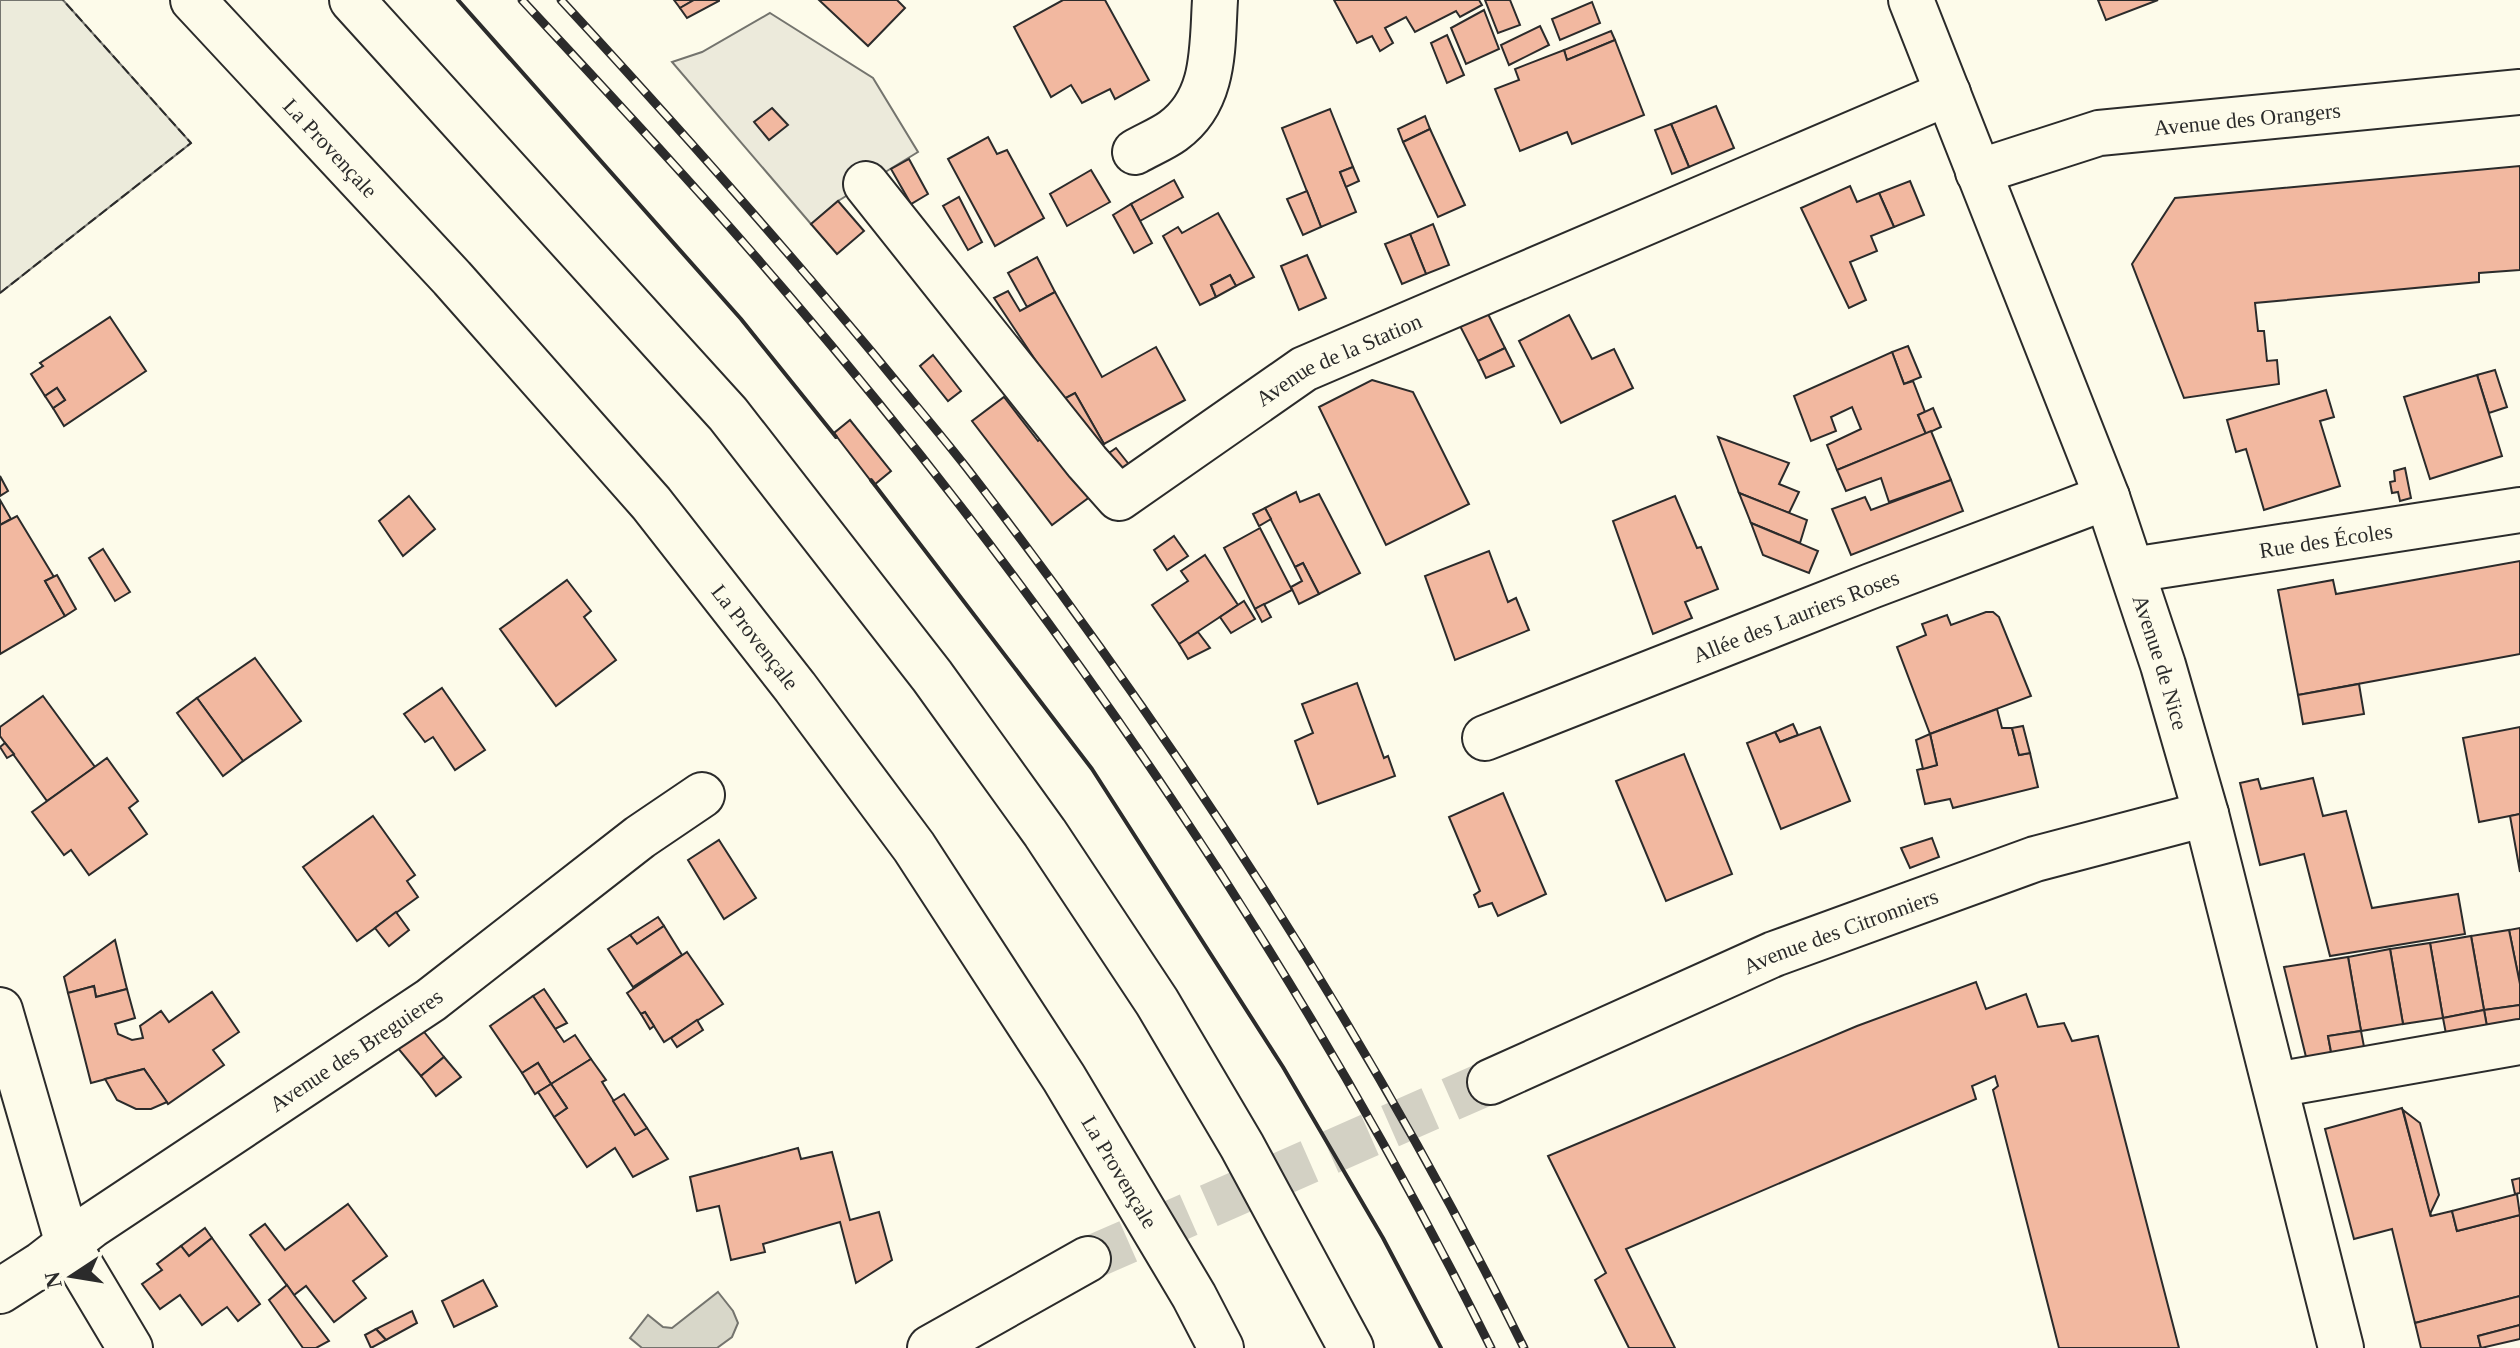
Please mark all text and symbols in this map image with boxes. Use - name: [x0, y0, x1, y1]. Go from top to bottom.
- street label: La Provençale: [278, 93, 383, 203]
- street label: Avenue des Orangers: [2153, 97, 2342, 140]
- street label: Avenue de la Station: [1251, 308, 1425, 411]
- street label: Rue des Écoles: [2257, 517, 2394, 563]
- street label: Allée des Lauriers Roses: [1689, 564, 1902, 667]
- street label: La Provençale: [707, 579, 804, 694]
- street label: Avenue de Nice: [2128, 591, 2194, 733]
- street label: Avenue des Citronniers: [1739, 883, 1941, 979]
- street label: Avenue des Breguieres: [265, 983, 447, 1116]
- street label: La Provençale: [1077, 1111, 1163, 1233]
- north arrow: [32, 1236, 112, 1316]
- text: N: [39, 1270, 67, 1290]

